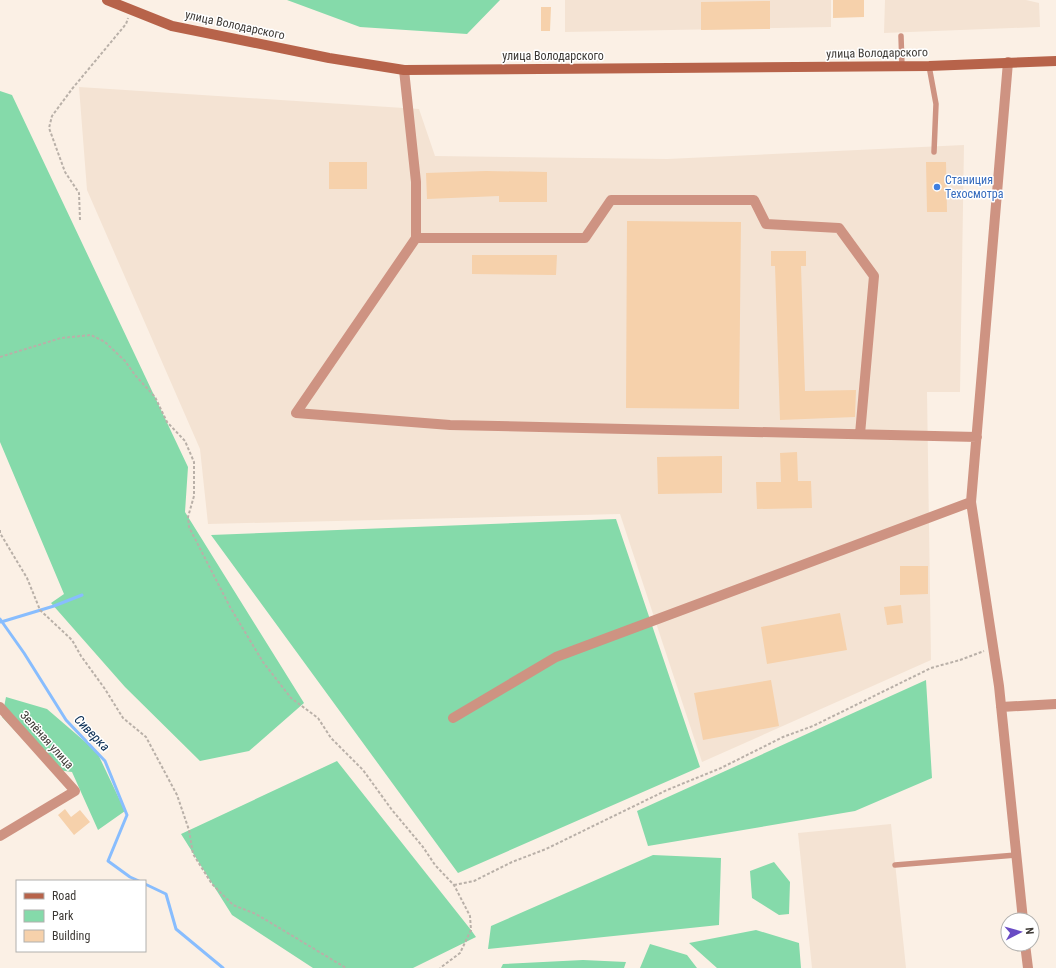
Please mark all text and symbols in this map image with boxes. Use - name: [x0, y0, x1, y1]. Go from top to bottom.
- street label: улица Володарского: [184, 8, 286, 42]
- street label: улица Володарского: [826, 45, 928, 61]
- street label: улица Володарского: [502, 49, 604, 63]
- place label: Станиция Техосмотра: [945, 173, 1004, 201]
- marker: Станиция Техосмотра: [932, 182, 942, 192]
- street label: Зелёная улица: [17, 708, 77, 772]
- water label: Сиверка: [71, 712, 113, 754]
- legend: [16, 880, 146, 952]
- text: Road: [52, 889, 76, 903]
- text: Park: [52, 909, 74, 923]
- north arrow: [1000, 912, 1040, 952]
- text: N: [1023, 927, 1036, 935]
- text: Building: [52, 929, 90, 943]

